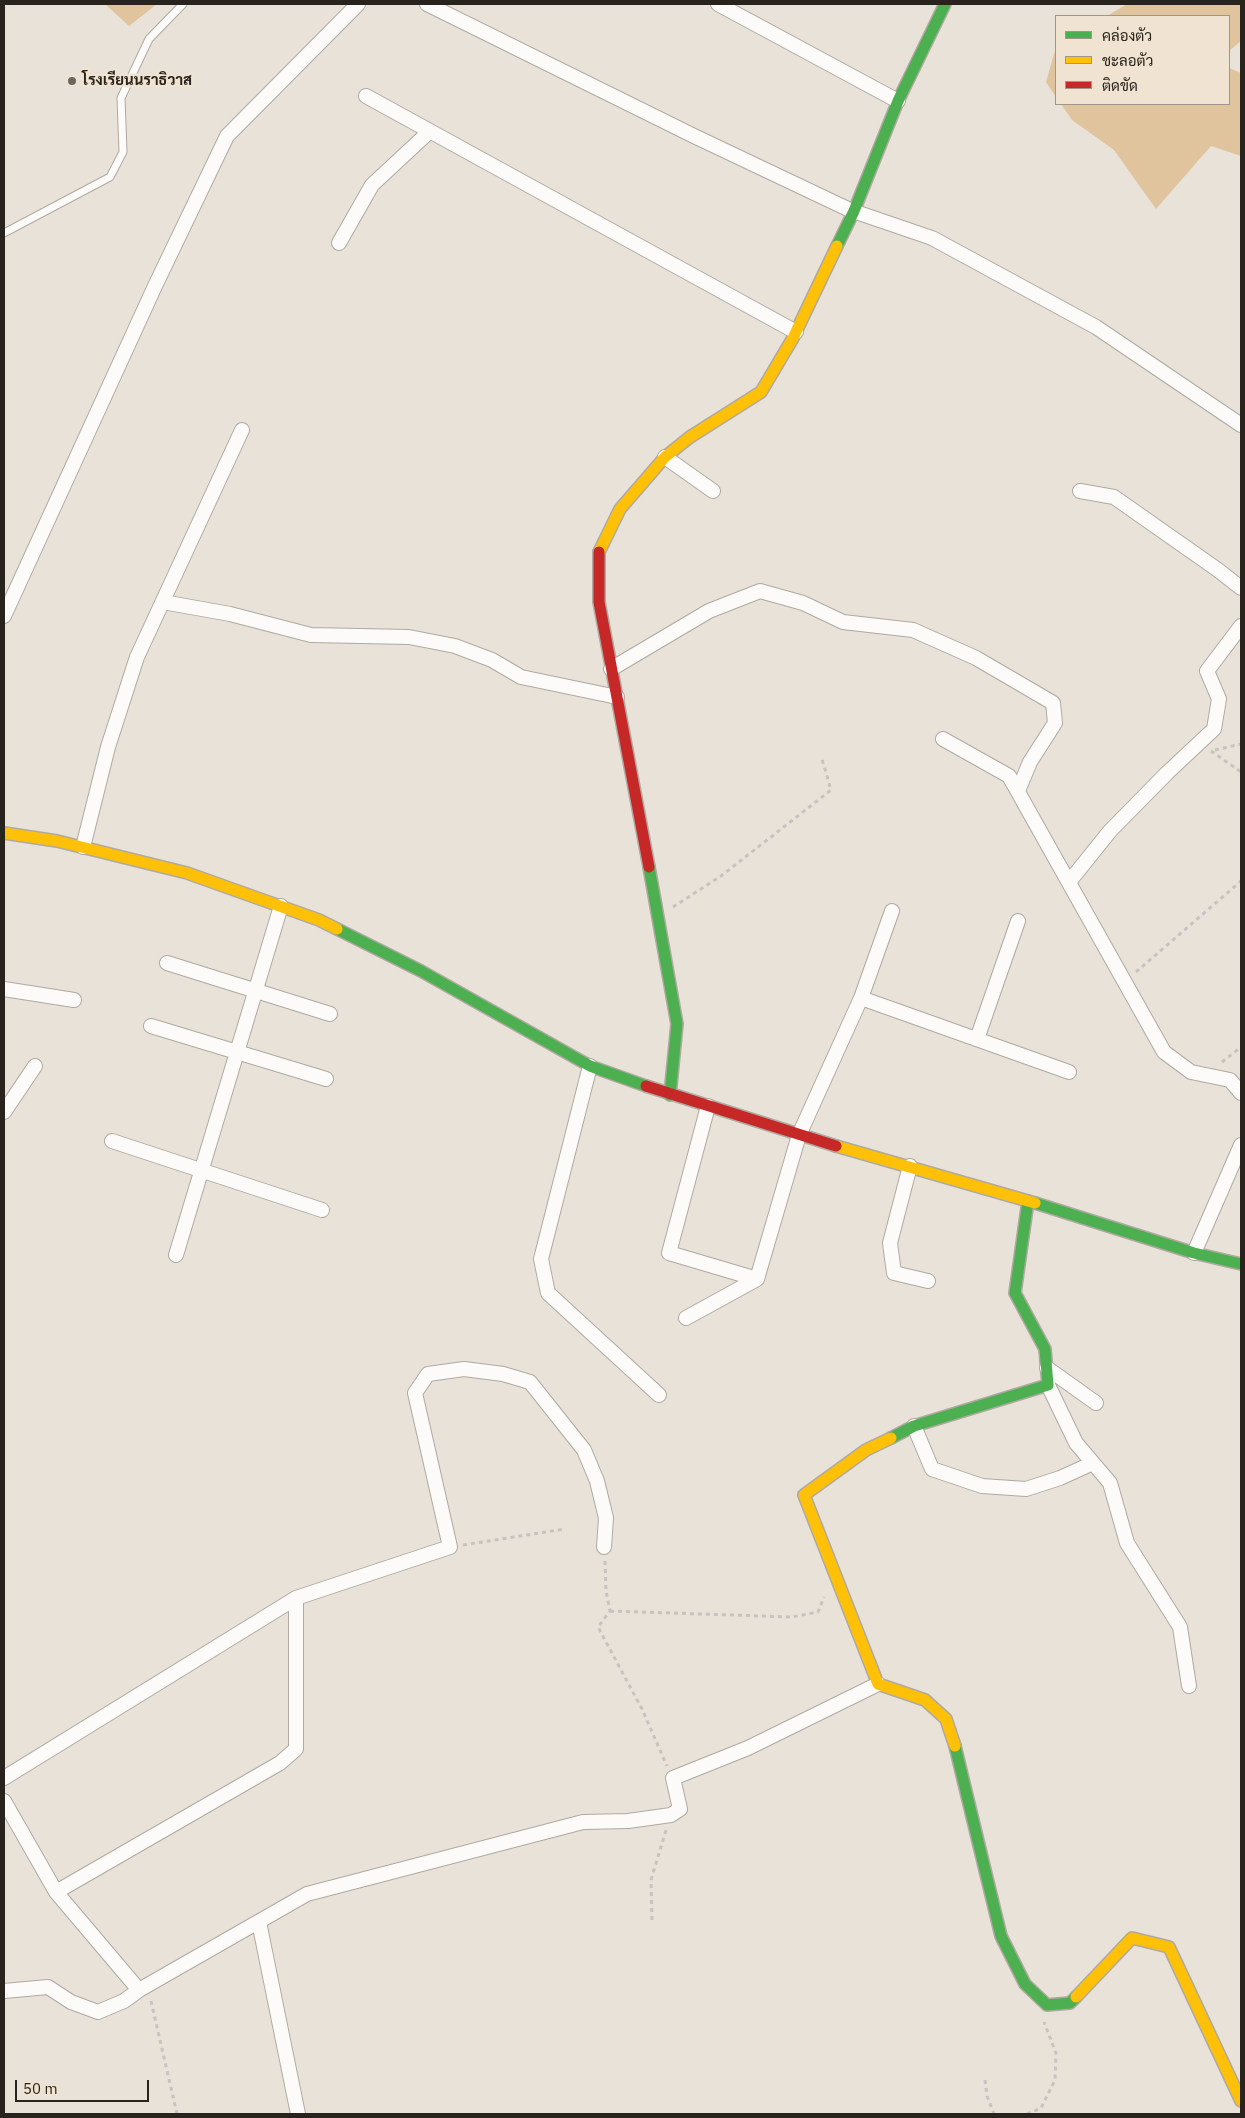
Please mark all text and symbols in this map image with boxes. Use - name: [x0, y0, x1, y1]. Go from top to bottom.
- legend: [1055, 15, 1230, 105]
- text: คล่องตัว: [1102, 26, 1152, 45]
- text: ชะลอตัว: [1102, 51, 1153, 70]
- place label: โรงเรียนนราธิวาส: [82, 72, 192, 90]
- marker: โรงเรียนนราธิวาส: [66, 75, 78, 87]
- text: ติดขัด: [1102, 76, 1138, 95]
- scale bar: [18, 2070, 151, 2102]
- text: 50 m: [23, 2079, 58, 2098]

